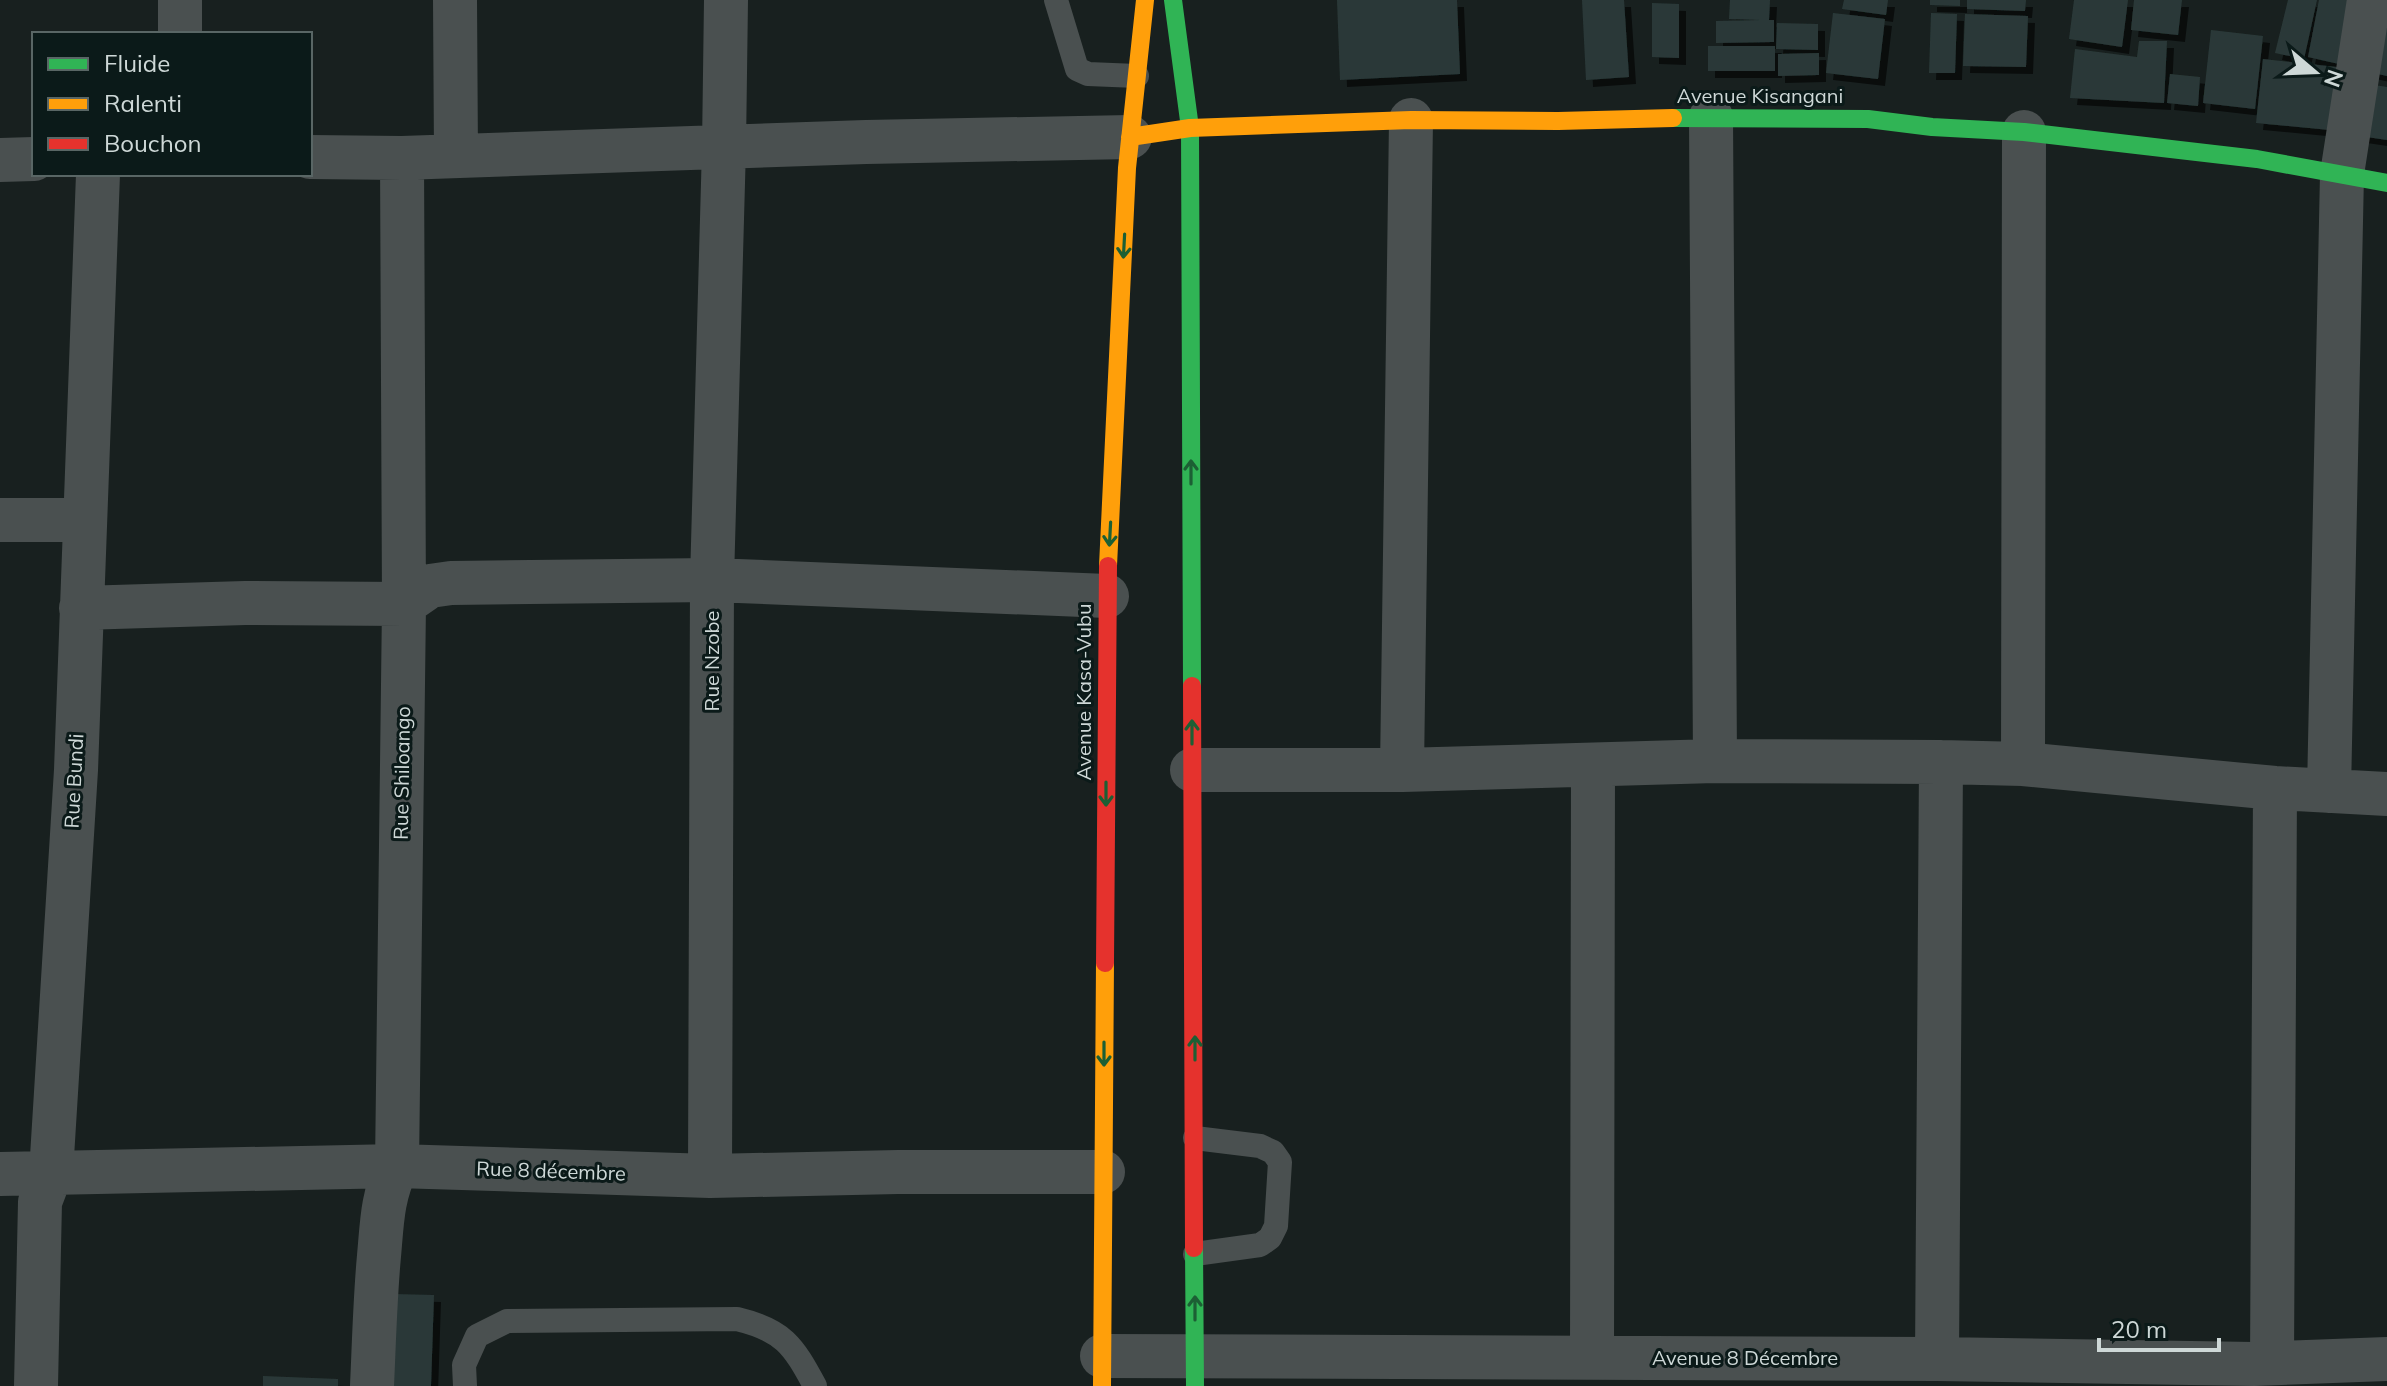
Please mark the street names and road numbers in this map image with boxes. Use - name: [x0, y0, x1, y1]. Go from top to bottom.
- street label: Avenue Kisangani: [1677, 83, 1843, 108]
- street label: Avenue Kasa-Vubu: [1071, 603, 1096, 781]
- street label: Rue Nzobe: [699, 611, 724, 711]
- street label: Rue Shiloango: [388, 706, 415, 840]
- street label: Rue Bundi: [59, 733, 88, 829]
- street label: Rue 8 décembre: [476, 1155, 626, 1186]
- street label: Avenue 8 Décembre: [1652, 1345, 1838, 1370]

